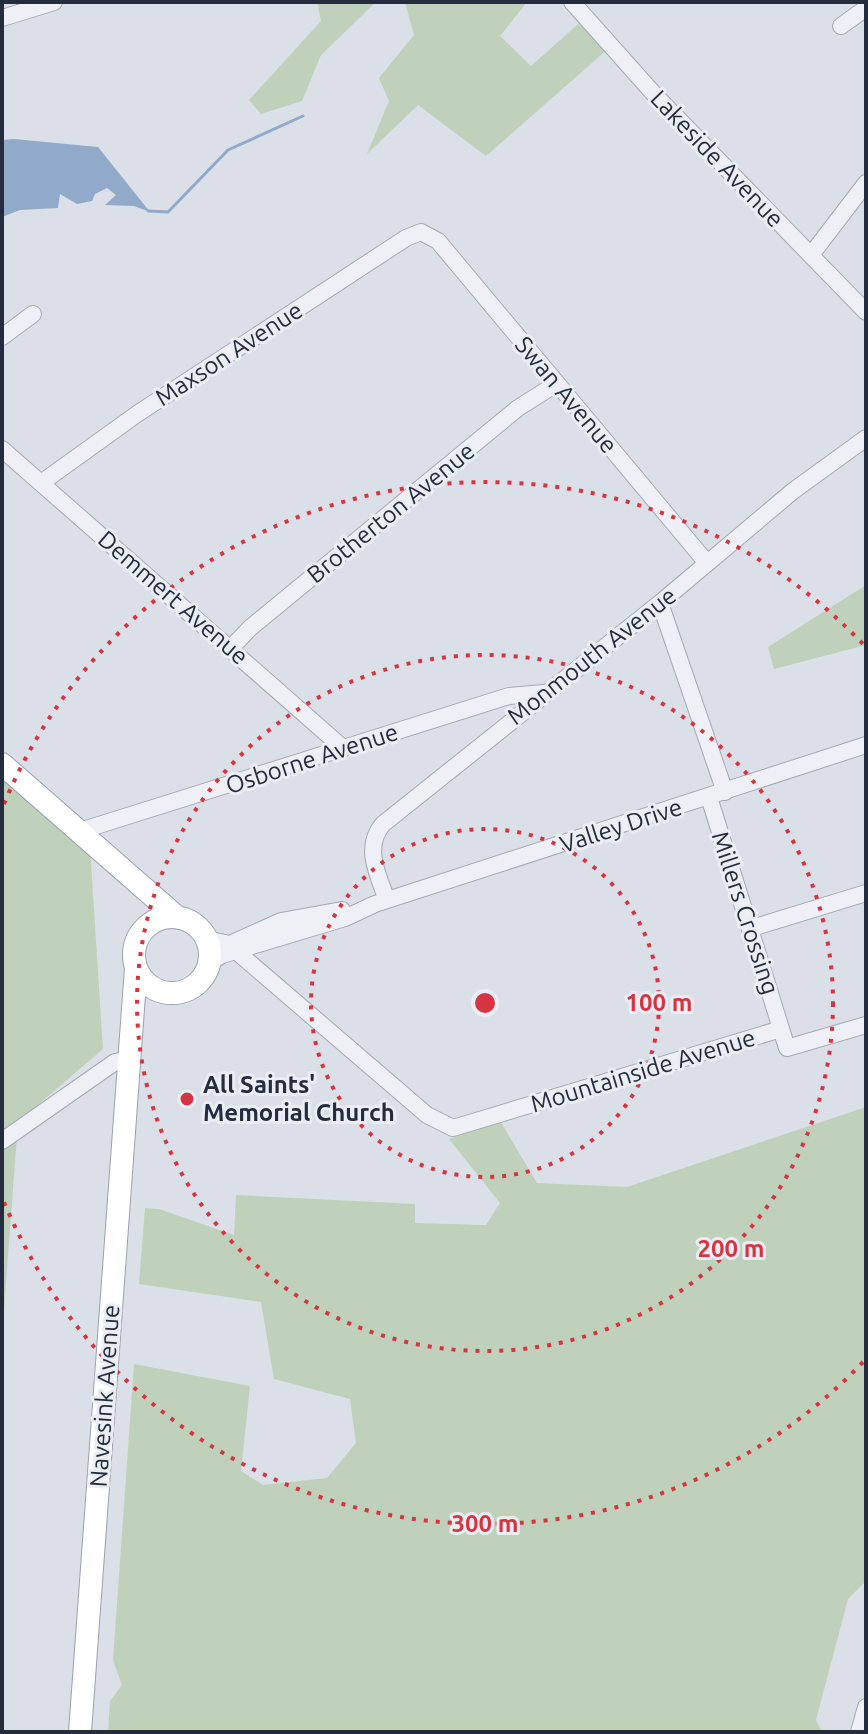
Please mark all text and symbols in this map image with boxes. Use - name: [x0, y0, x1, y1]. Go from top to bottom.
- street label: Lakeside Avenue: [645, 85, 789, 233]
- street label: Maxson Avenue: [150, 296, 307, 411]
- street label: Swan Avenue: [510, 331, 623, 458]
- street label: Brotherton Avenue: [302, 437, 480, 588]
- street label: Demmert Avenue: [93, 525, 254, 670]
- street label: Monmouth Avenue: [502, 581, 681, 730]
- street label: Osborne Avenue: [222, 718, 401, 799]
- street label: Valley Drive: [556, 793, 685, 858]
- street label: Millers Crossing: [706, 828, 785, 998]
- centre of rings: [471, 989, 499, 1017]
- text: 100 m: [626, 989, 692, 1016]
- street label: Mountainside Avenue: [527, 1023, 758, 1118]
- place label: All Saints' Memorial Church: [203, 1071, 395, 1126]
- marker: All Saints' Memorial Church: [178, 1090, 196, 1108]
- text: 200 m: [698, 1235, 764, 1262]
- street label: Navesink Avenue: [85, 1304, 124, 1488]
- text: 300 m: [452, 1510, 518, 1537]

